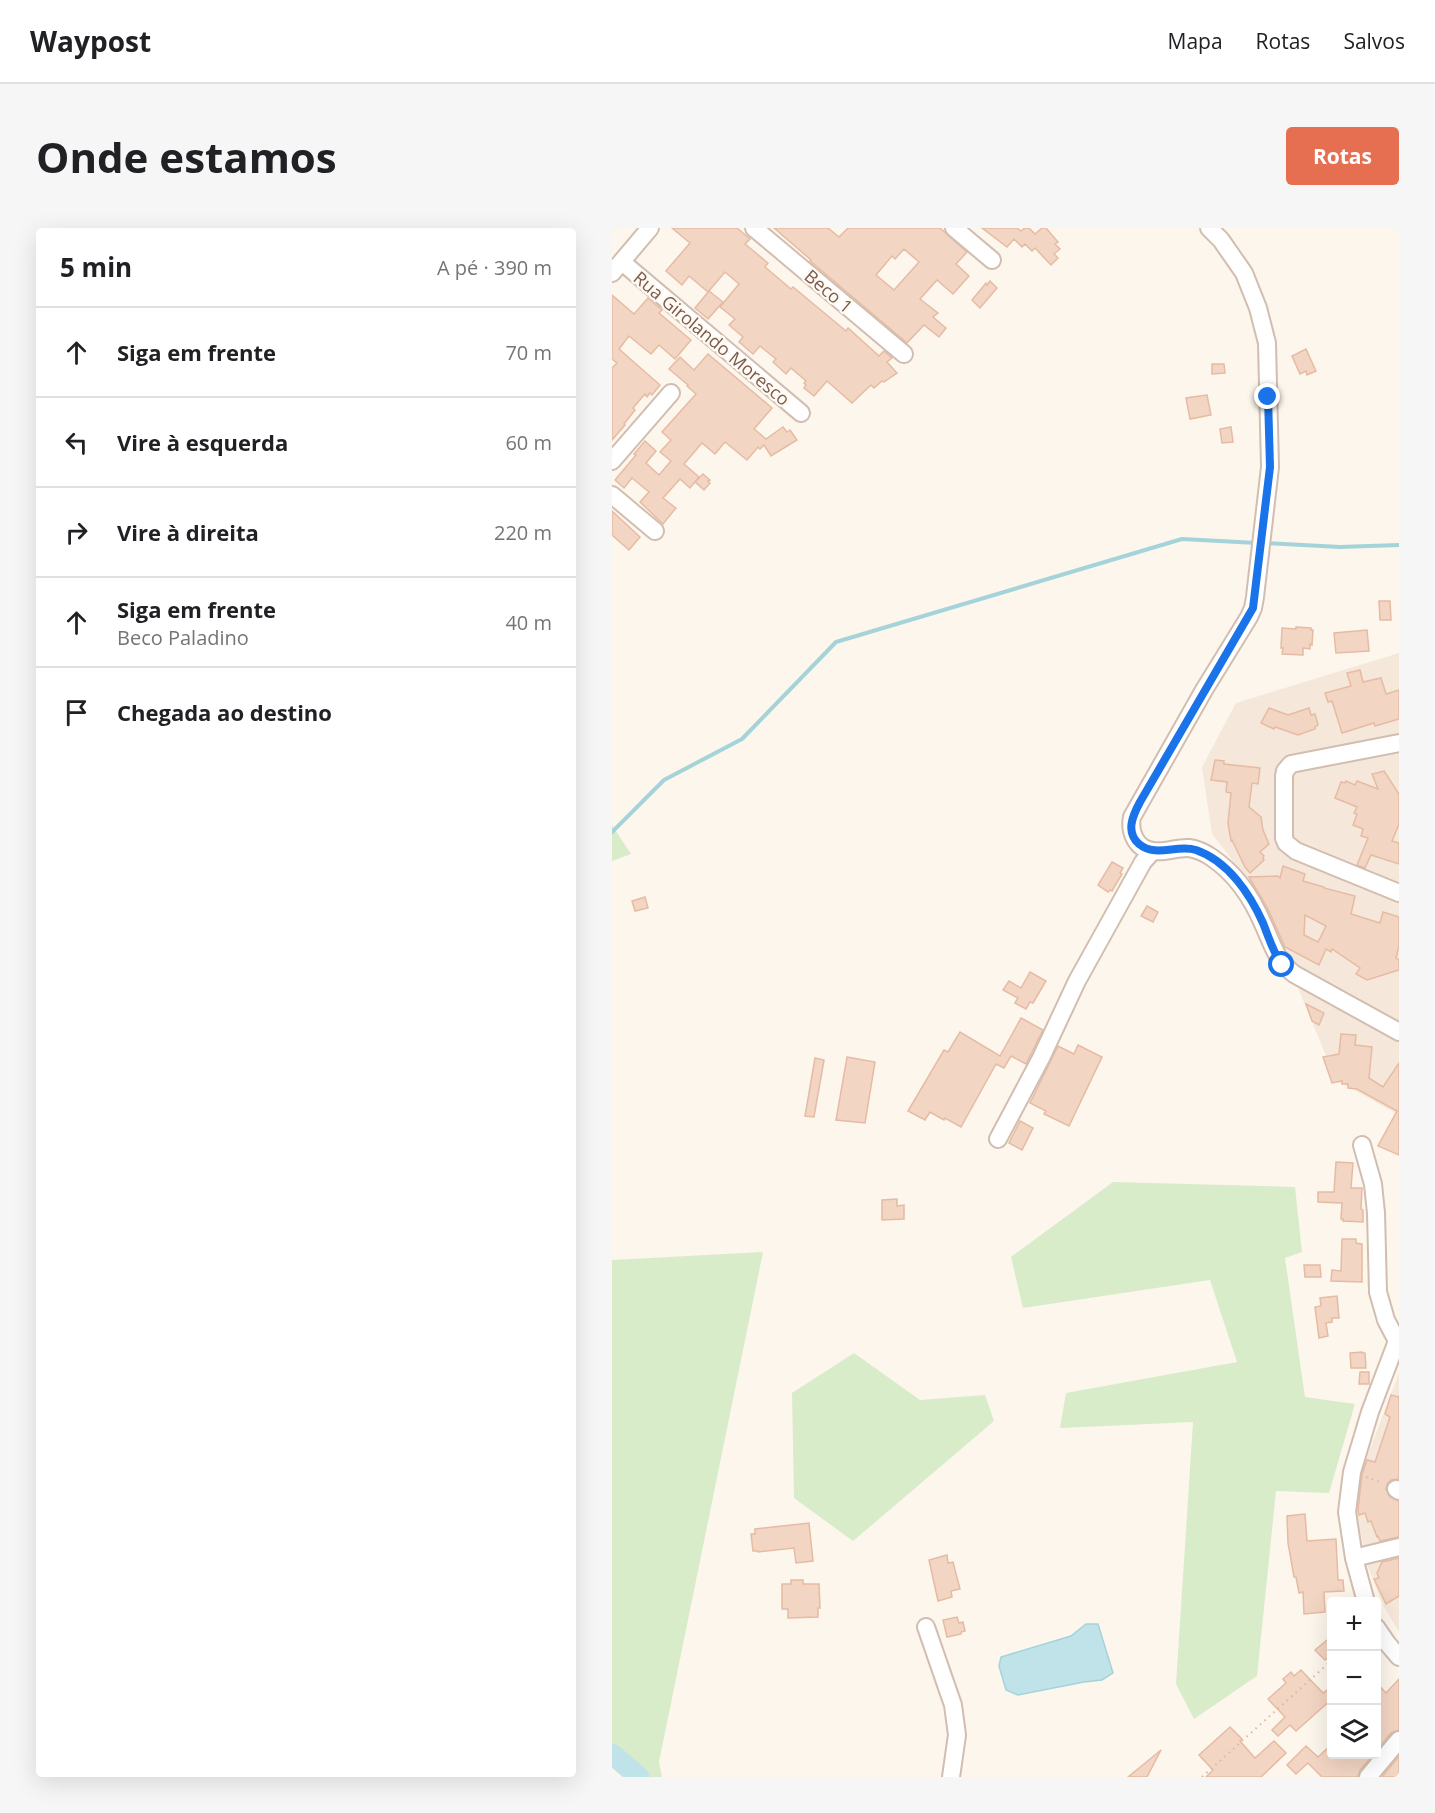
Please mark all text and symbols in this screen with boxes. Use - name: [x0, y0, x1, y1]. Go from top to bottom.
- text: Waypost: [30, 22, 151, 60]
- text: Mapa: [1168, 27, 1223, 55]
- text: Rotas: [1256, 27, 1310, 55]
- text: Salvos: [1343, 27, 1405, 55]
- button: Rotas: [1286, 127, 1399, 185]
- text: Onde estamos: [36, 128, 337, 185]
- text: 5 min: [60, 249, 132, 285]
- text: A pé · 390 m: [437, 254, 552, 281]
- street label: Beco 1: [800, 264, 858, 318]
- street label: Rua Girolando Moresco: [629, 265, 795, 411]
- icon: ahead: [60, 336, 93, 369]
- text: Siga em frente: [117, 337, 276, 367]
- text: 70 m: [505, 339, 552, 366]
- route end: [1254, 383, 1280, 409]
- icon: left: [60, 426, 93, 459]
- text: Vire à esquerda: [117, 427, 288, 457]
- text: 60 m: [505, 429, 552, 456]
- icon: right: [60, 516, 93, 549]
- text: Vire à direita: [117, 517, 259, 547]
- text: 220 m: [494, 519, 552, 546]
- text: Siga em frente: [117, 594, 276, 624]
- icon: ahead: [60, 606, 93, 639]
- text: 40 m: [505, 609, 552, 636]
- text: Beco Paladino: [117, 624, 249, 651]
- icon: arrive: [60, 696, 93, 729]
- text: Chegada ao destino: [117, 697, 332, 727]
- route start: [1268, 951, 1294, 977]
- map controls: [1327, 1597, 1381, 1759]
- button: +: [1327, 1597, 1381, 1651]
- button: −: [1327, 1651, 1381, 1705]
- button: layers: [1327, 1705, 1381, 1759]

